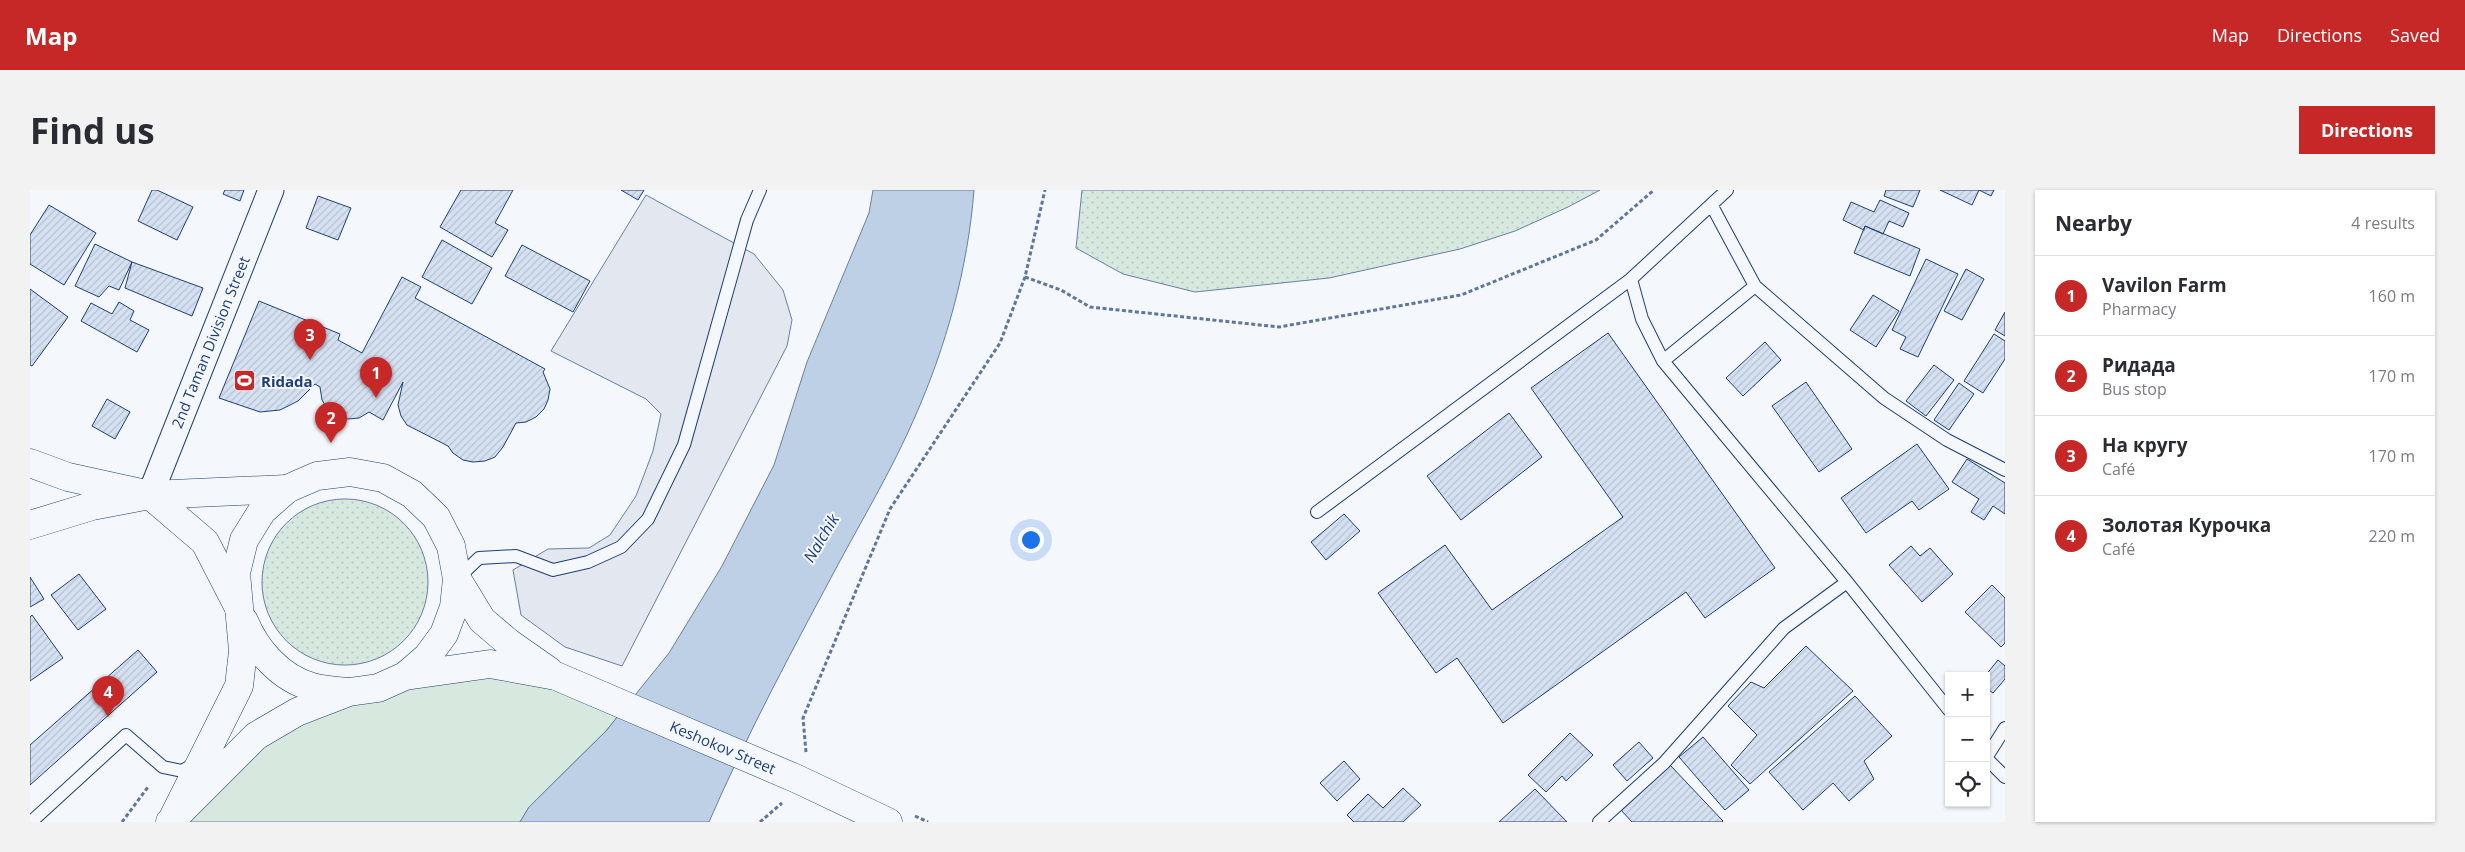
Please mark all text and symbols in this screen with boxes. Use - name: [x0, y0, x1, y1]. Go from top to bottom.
- text: Map: [25, 19, 77, 52]
- text: Map: [2212, 23, 2249, 47]
- text: Directions: [2277, 23, 2362, 47]
- text: Saved: [2390, 23, 2440, 47]
- button: Directions: [2299, 106, 2435, 154]
- text: Find us: [30, 107, 155, 154]
- text: Nearby: [2055, 209, 2132, 237]
- text: 4 results: [2351, 212, 2415, 234]
- street label: 2nd Taman Division Street: [166, 253, 254, 431]
- text: Vavilon Farm: [2102, 272, 2227, 298]
- text: 1: [2066, 285, 2076, 307]
- text: 160 m: [2369, 285, 2415, 307]
- text: Pharmacy: [2102, 298, 2176, 320]
- pin: 3: [294, 319, 326, 360]
- text: Ридада: [2102, 352, 2176, 378]
- pin: 1: [360, 357, 392, 398]
- text: 2: [2066, 365, 2076, 387]
- text: 170 m: [2369, 365, 2415, 387]
- sports icon: Ridada: [233, 369, 257, 393]
- place label: Ridada: [261, 371, 313, 391]
- text: Bus stop: [2102, 378, 2167, 400]
- pin: 2: [315, 402, 347, 443]
- text: На кругу: [2102, 432, 2187, 458]
- text: 3: [2066, 445, 2076, 467]
- text: 170 m: [2369, 445, 2415, 467]
- text: Café: [2102, 458, 2135, 480]
- water label: Nalchik: [798, 509, 845, 566]
- text: Золотая Курочка: [2102, 512, 2271, 538]
- text: 4: [2066, 525, 2076, 547]
- text: 220 m: [2369, 525, 2415, 547]
- your location: [1018, 527, 1044, 553]
- text: Café: [2102, 538, 2135, 560]
- map controls: [1945, 672, 1990, 807]
- button: +: [1945, 672, 1990, 717]
- pin: 4: [92, 676, 124, 717]
- street label: Keshokov Street: [667, 716, 779, 778]
- button: −: [1945, 717, 1990, 762]
- button: locate: [1945, 762, 1990, 807]

